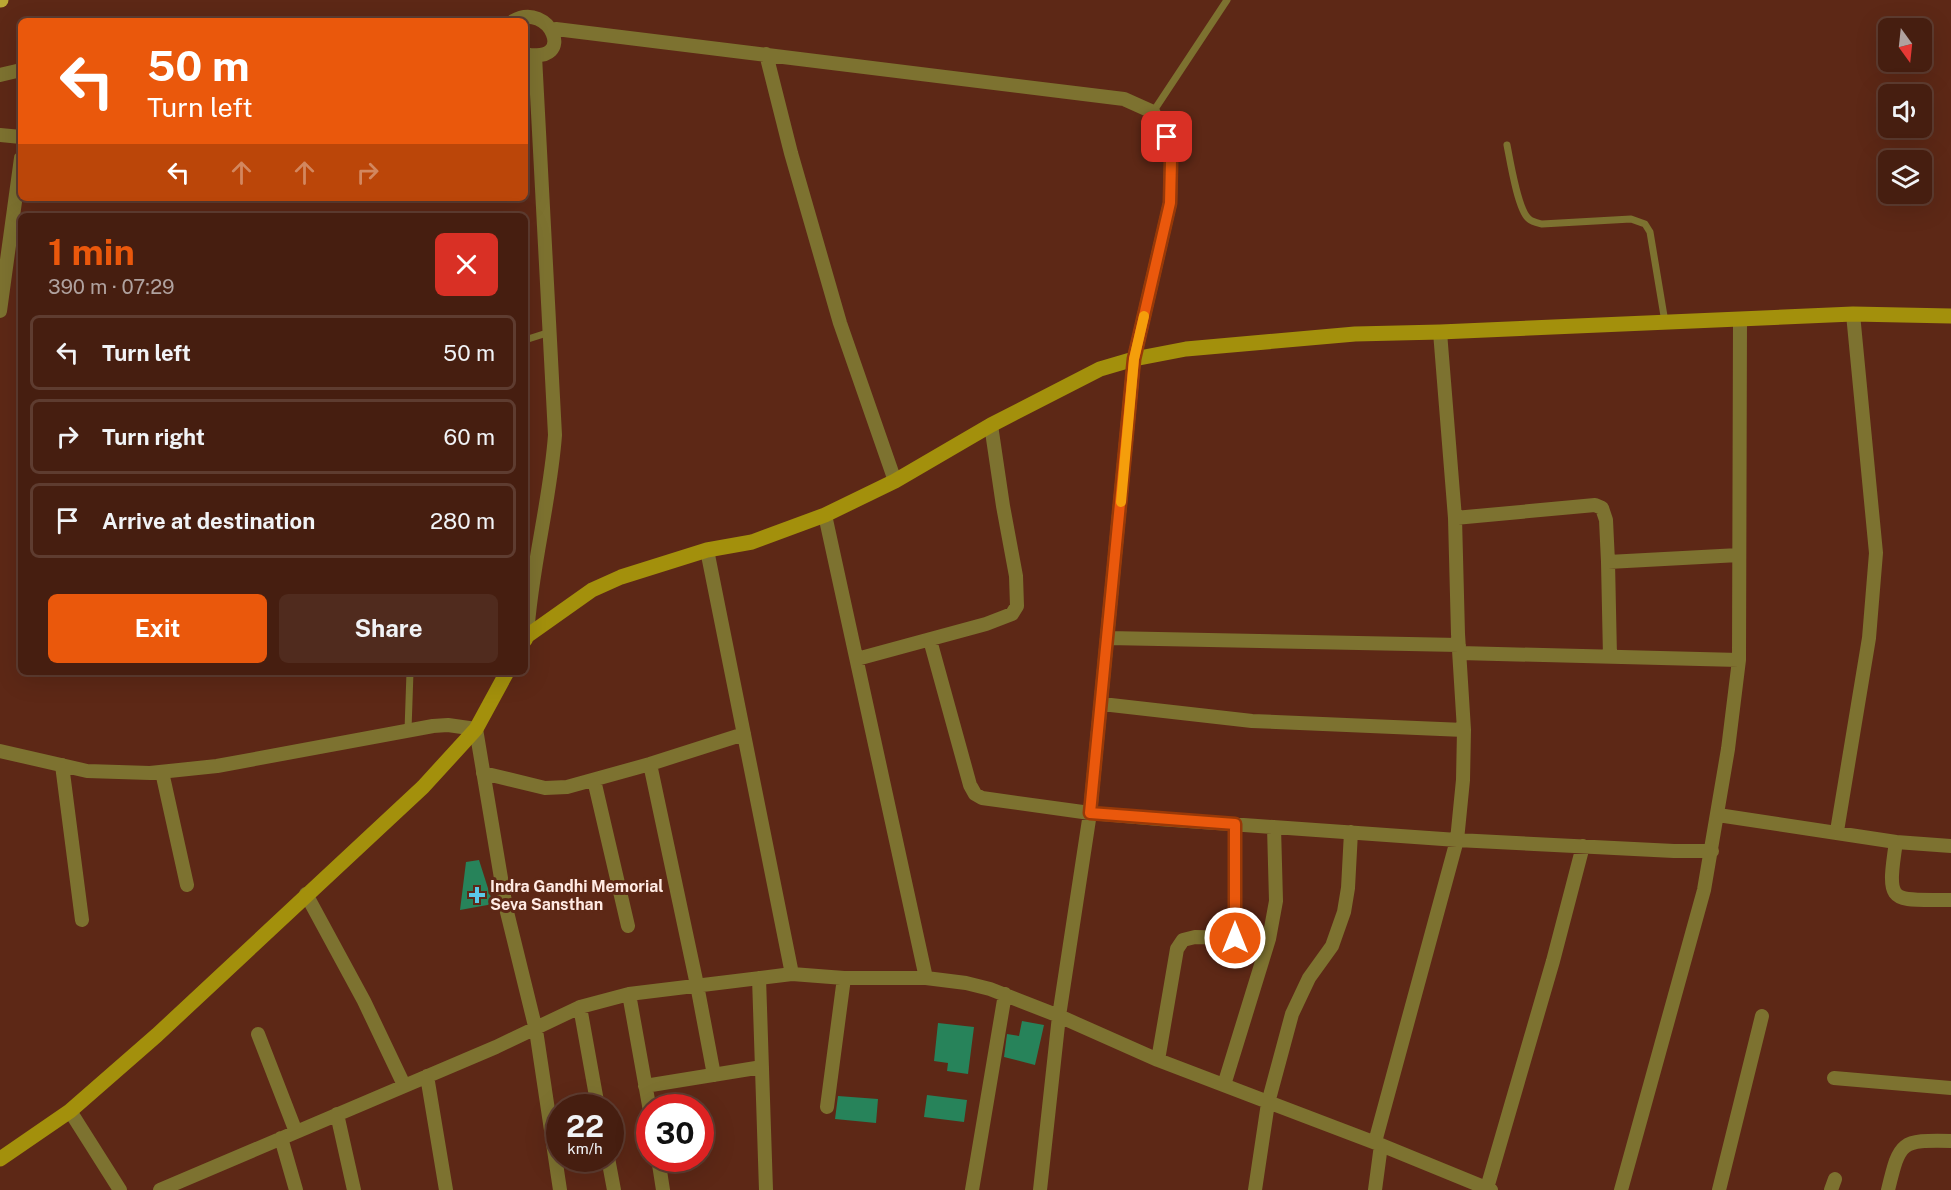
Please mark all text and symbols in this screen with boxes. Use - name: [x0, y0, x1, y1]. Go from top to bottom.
- north arrow: [1878, 18, 1932, 72]
- map controls: [1878, 18, 1932, 204]
- text: 50 m: [147, 41, 250, 90]
- icon: left: [48, 42, 126, 120]
- button: sound: [1878, 84, 1932, 138]
- text: Turn left: [147, 91, 253, 123]
- pin: [1141, 111, 1192, 162]
- icon: arrive: [1150, 120, 1183, 153]
- button: layers: [1878, 150, 1932, 204]
- icon: left: [162, 156, 195, 189]
- icon: ahead: [225, 156, 258, 189]
- icon: ahead: [288, 156, 321, 189]
- icon: right: [351, 156, 384, 189]
- text: 1 min: [48, 231, 135, 273]
- button: close: [435, 233, 498, 296]
- text: 390 m · 07:29: [48, 275, 175, 299]
- icon: left: [51, 336, 84, 369]
- text: Turn left: [102, 340, 191, 366]
- text: 50 m: [443, 340, 495, 366]
- icon: right: [51, 420, 84, 453]
- text: Turn right: [102, 424, 205, 450]
- text: 60 m: [444, 424, 495, 450]
- icon: arrive: [51, 504, 84, 537]
- text: Arrive at destination: [102, 508, 315, 534]
- text: 280 m: [430, 508, 495, 534]
- button: Exit: [48, 594, 267, 663]
- button: Share: [279, 594, 498, 663]
- place label: Indra Gandhi Memorial Seva Sansthan: [490, 877, 664, 914]
- marker: Indra Gandhi Memorial Seva Sansthan: [468, 886, 486, 904]
- position arrow: [1203, 906, 1267, 970]
- speed limit sign: 30: [636, 1094, 714, 1172]
- text: 22: [566, 1108, 604, 1144]
- text: km/h: [567, 1140, 603, 1157]

